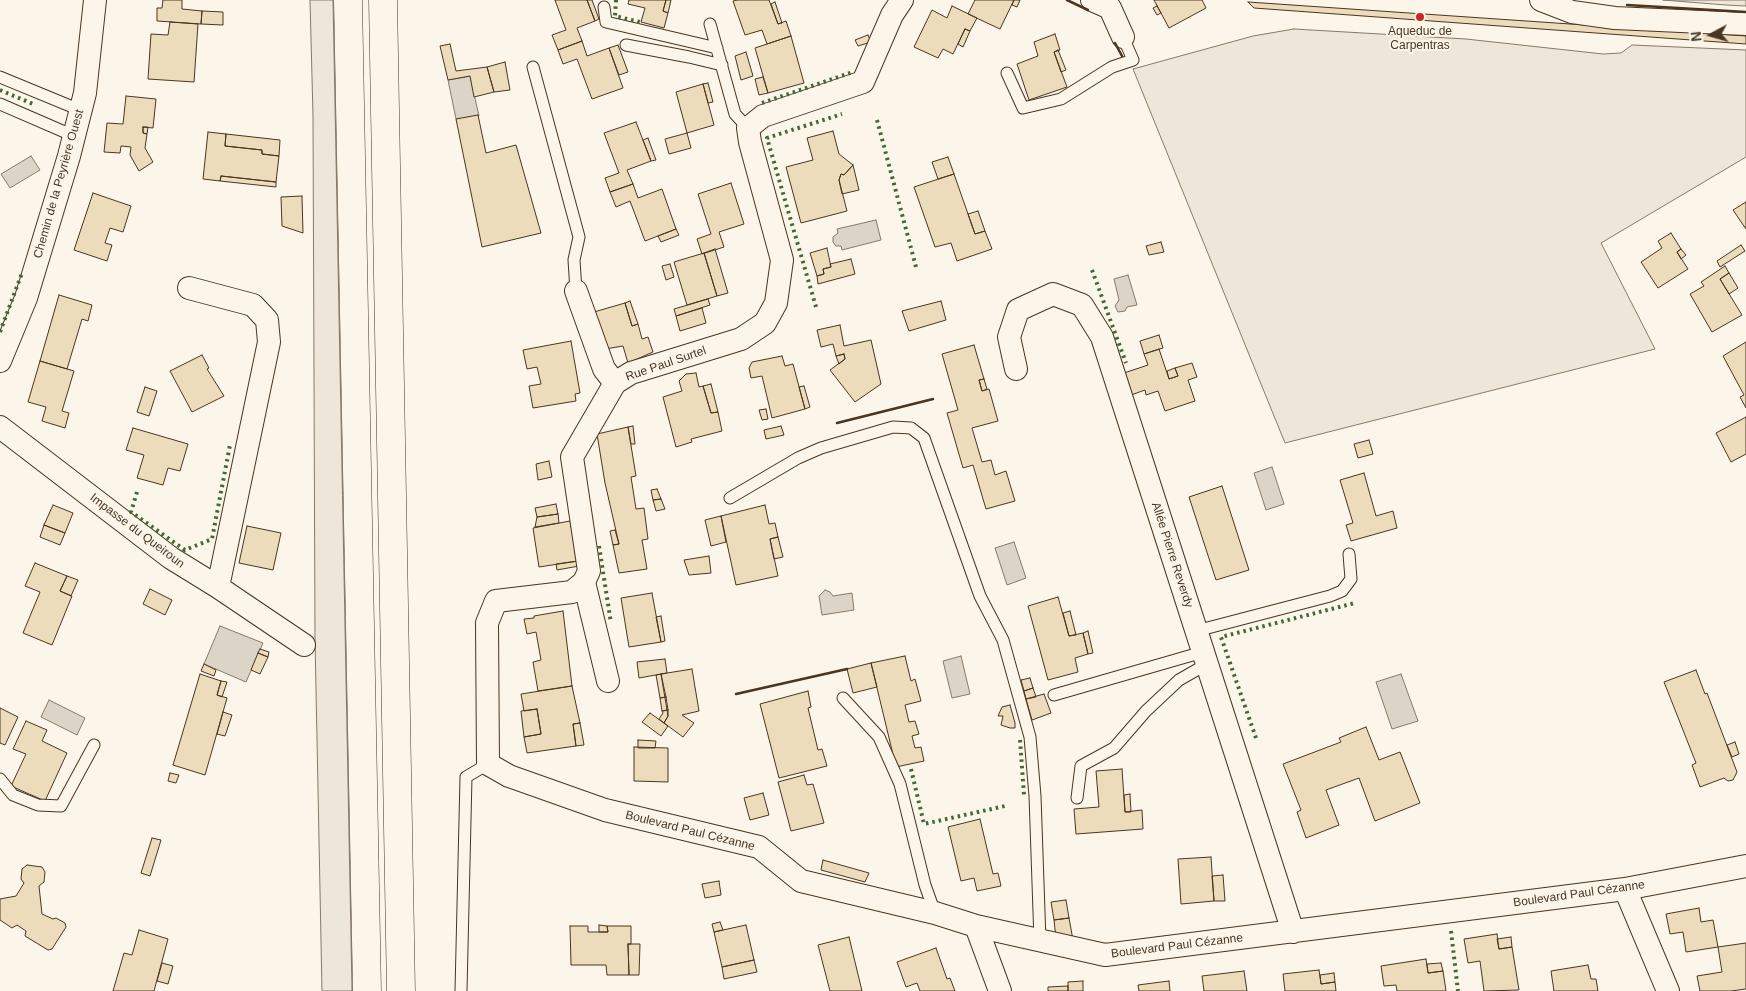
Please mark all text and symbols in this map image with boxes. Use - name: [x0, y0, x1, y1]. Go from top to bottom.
- north arrow: [1686, 10, 1736, 60]
- marker: Aqueduc de Carpentras: [1414, 11, 1426, 23]
- place label: Aqueduc de Carpentras: [1388, 25, 1452, 53]
- text: N: [1688, 31, 1705, 42]
- street label: Chemin de la Peyrière Ouest: [31, 108, 87, 260]
- street label: Rue Paul Surtel: [624, 344, 708, 384]
- street label: Impasse du Queiroun: [87, 491, 187, 571]
- street label: Allée Pierre Reverdy: [1148, 500, 1196, 610]
- street label: Boulevard Paul Cézanne: [624, 808, 756, 854]
- street label: Boulevard Paul Cézanne: [1512, 878, 1646, 910]
- street label: Boulevard Paul Cézanne: [1110, 931, 1244, 961]

